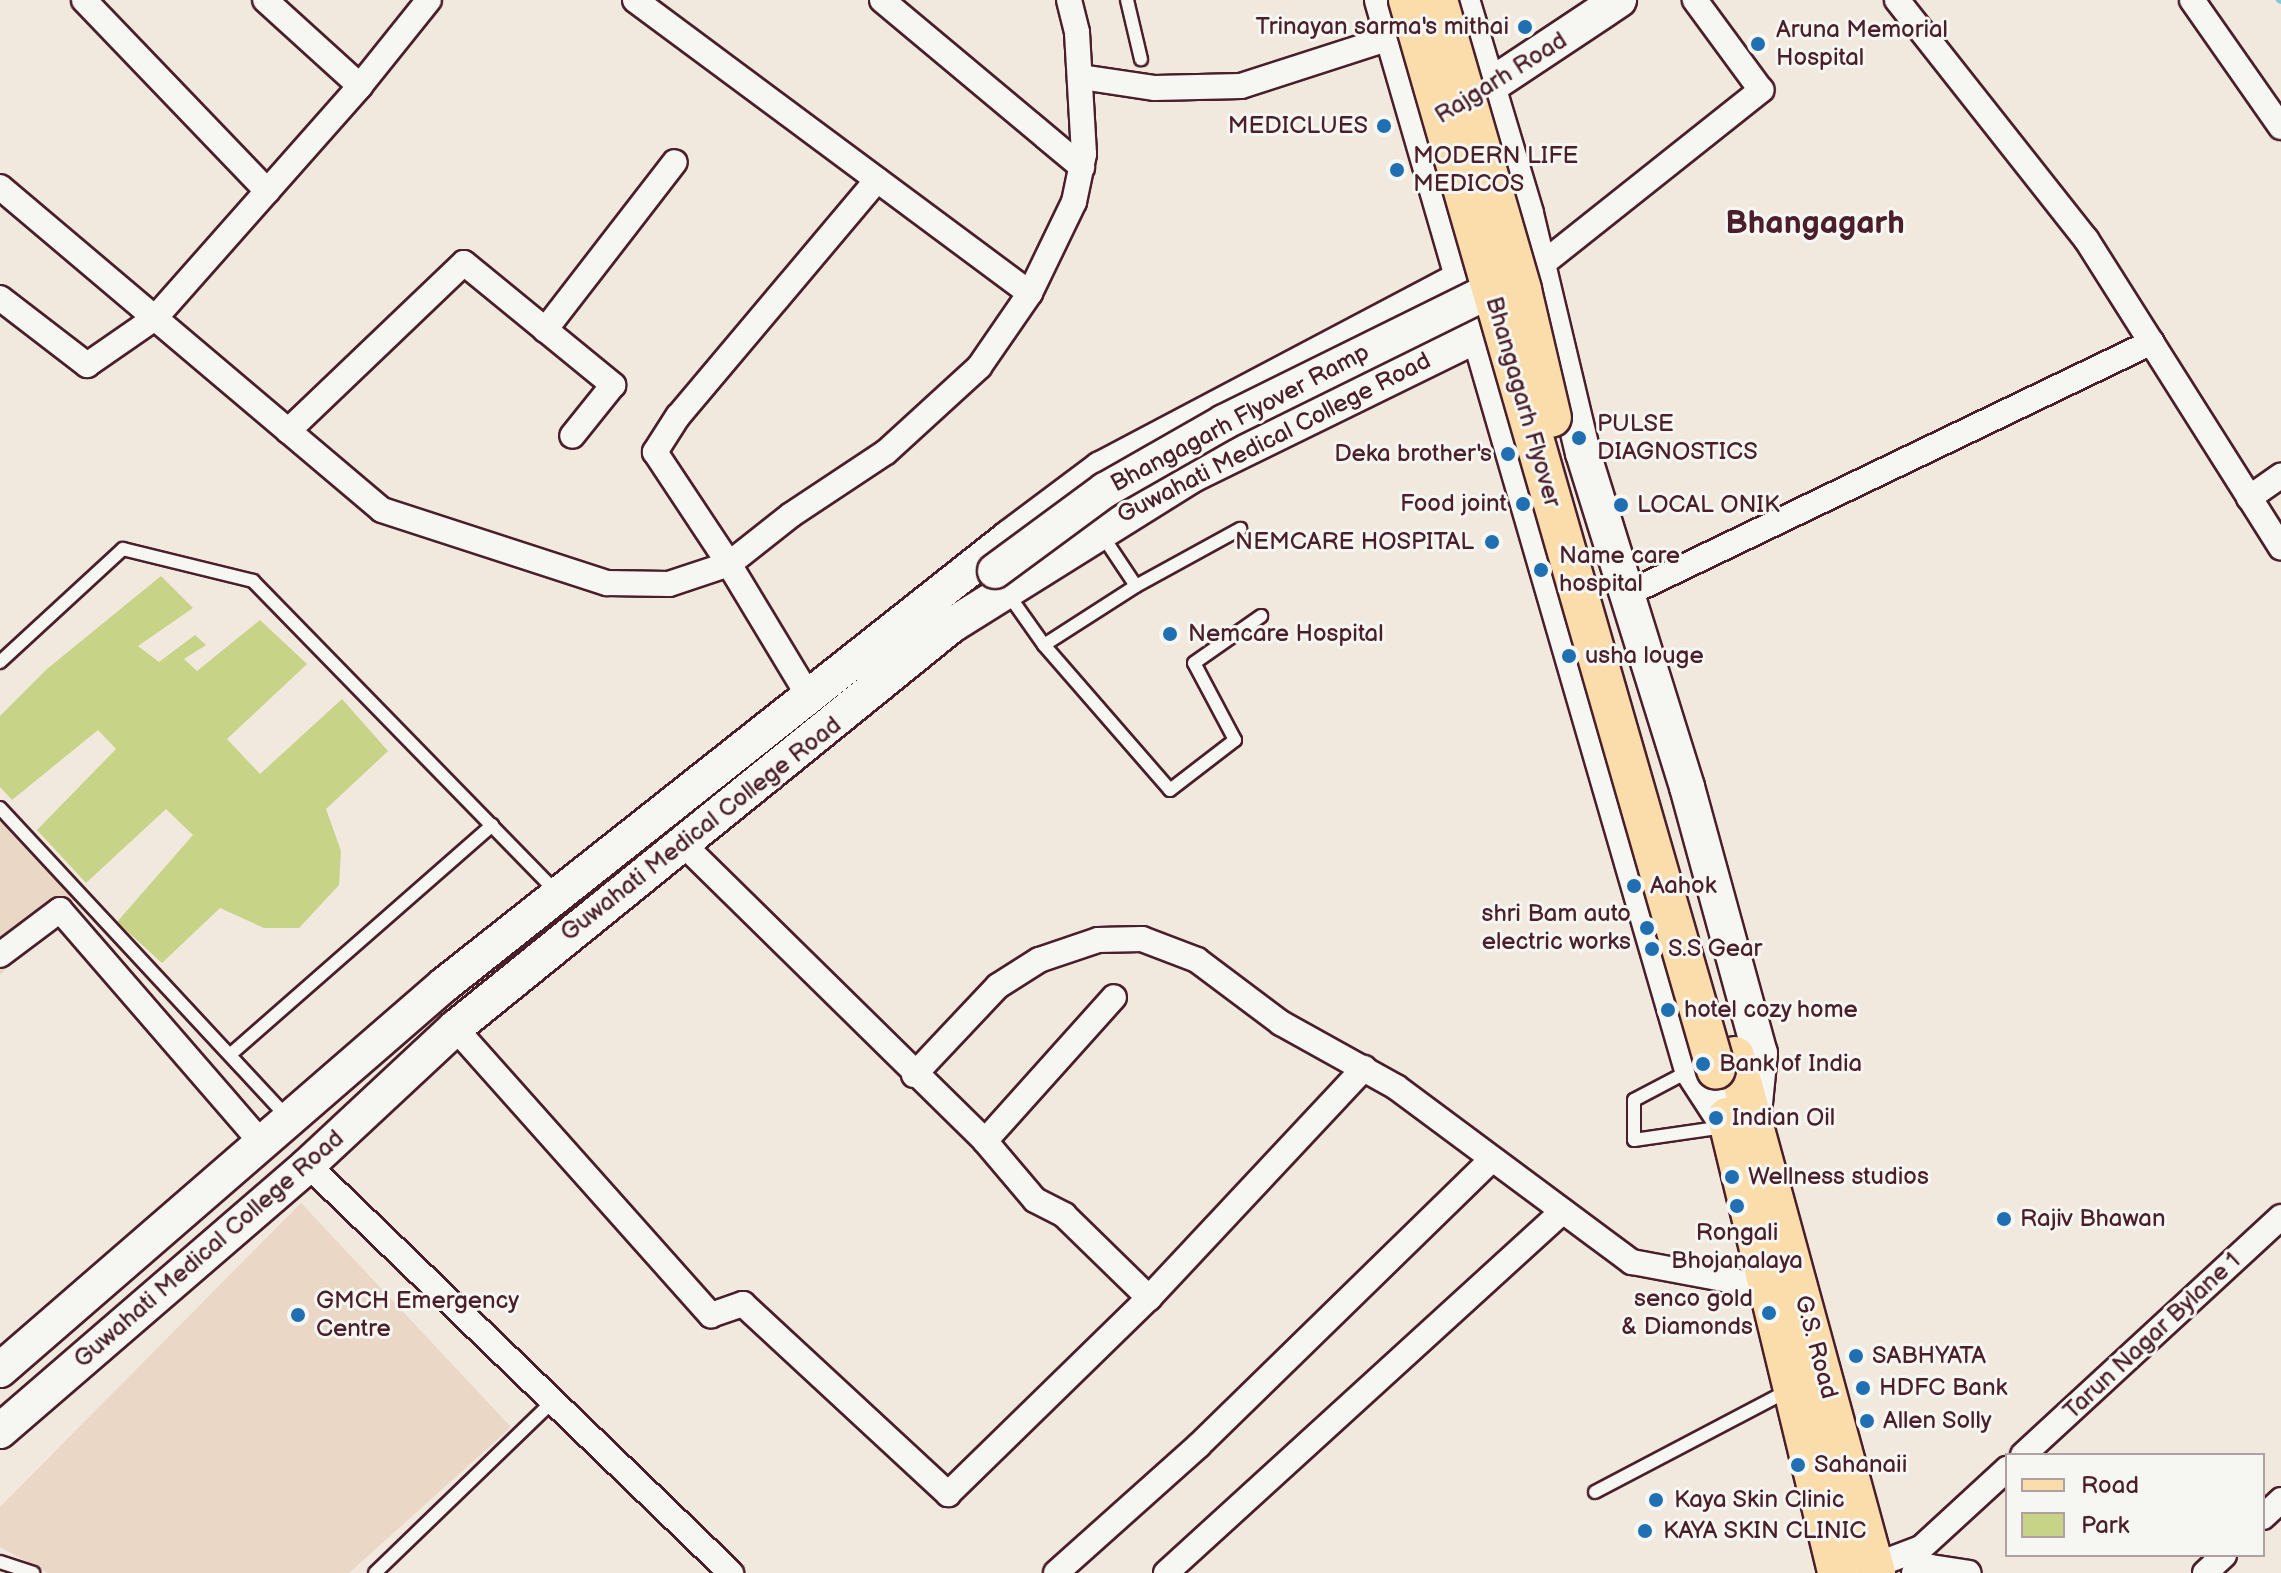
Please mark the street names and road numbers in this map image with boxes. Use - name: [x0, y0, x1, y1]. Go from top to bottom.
- street label: Rajgarh Road: [1430, 26, 1572, 130]
- street label: Bhangagarh Flyover: [1479, 293, 1567, 511]
- street label: Bhangagarh Flyover Ramp: [1106, 338, 1374, 498]
- street label: Guwahati Medical College Road: [1113, 346, 1435, 530]
- street label: Guwahati Medical College Road: [555, 711, 847, 947]
- street label: Guwahati Medical College Road: [68, 1124, 350, 1374]
- street label: Tarun Nagar Bylane 1: [2058, 1247, 2246, 1425]
- street label: G.S. Road: [1788, 1292, 1844, 1402]

